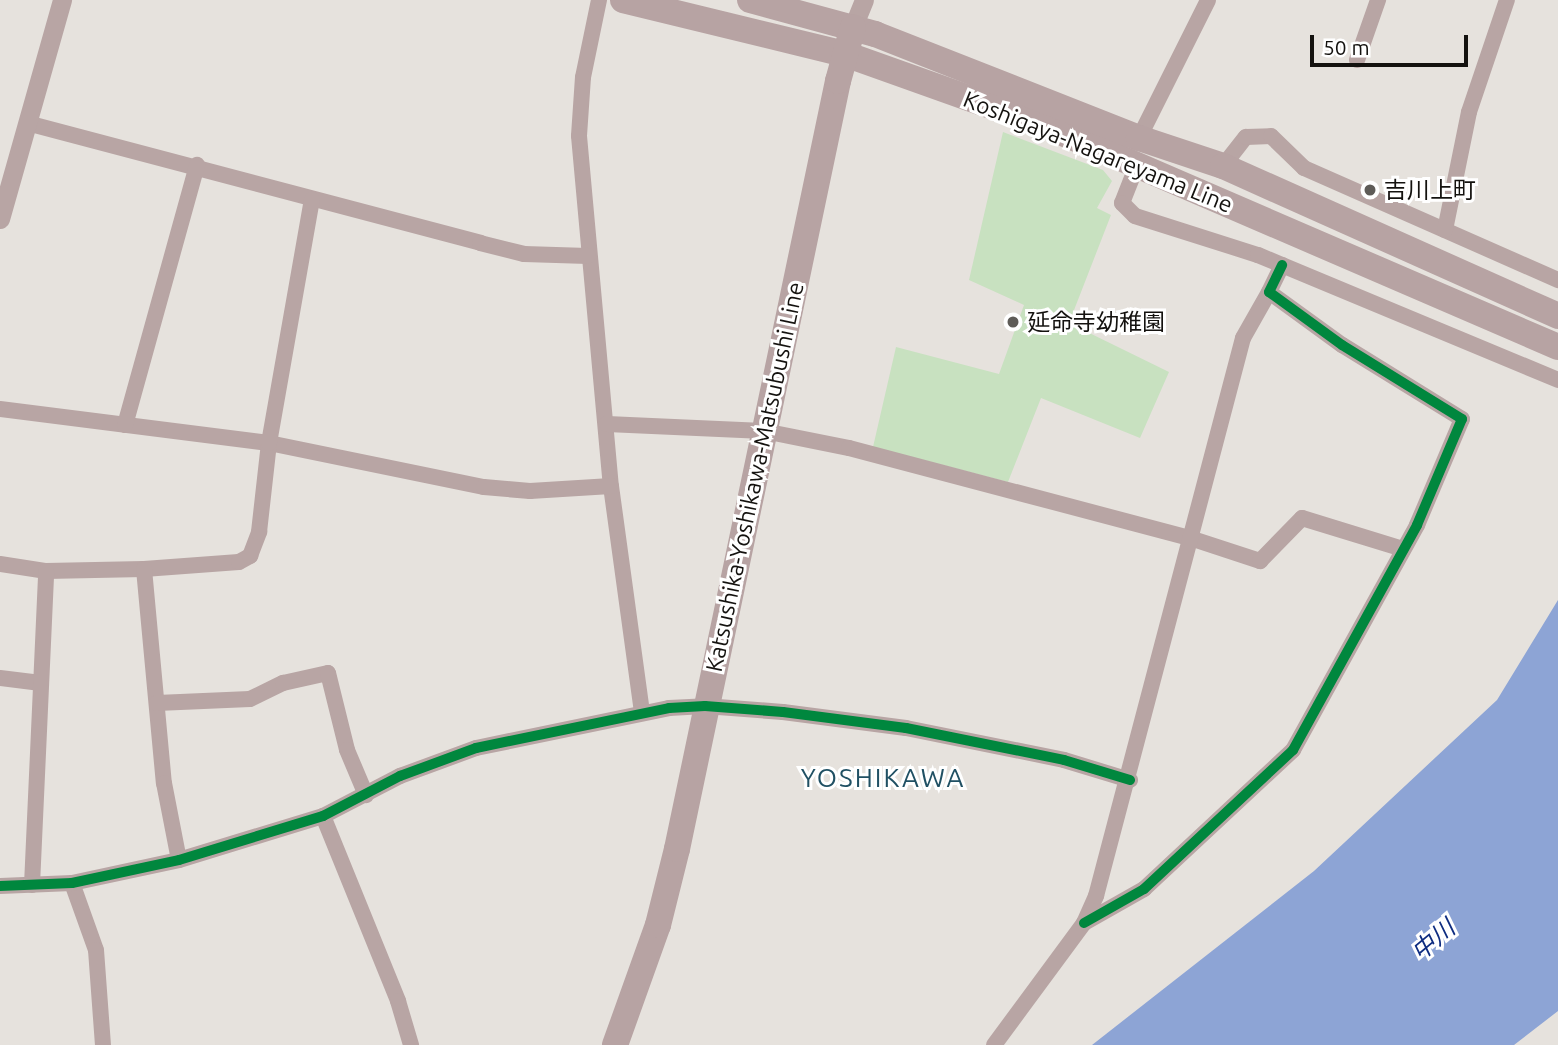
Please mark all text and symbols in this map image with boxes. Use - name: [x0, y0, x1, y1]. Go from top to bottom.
- scale bar: [1313, 21, 1470, 65]
- text: 50 m: [1323, 35, 1370, 59]
- street label: Koshigaya-Nagareyama Line: [959, 85, 1237, 219]
- place label: 吉川上町: [1384, 176, 1476, 204]
- marker: 吉川上町: [1362, 182, 1378, 198]
- street label: Katsushika-Yoshikawa-Matsubushi Line: [700, 280, 810, 674]
- place label: 延命寺幼稚園: [1027, 308, 1165, 336]
- marker: 延命寺幼稚園: [1005, 314, 1021, 330]
- district label: YOSHIKAWA: [802, 762, 964, 794]
- water label: 中川: [1405, 914, 1461, 966]

